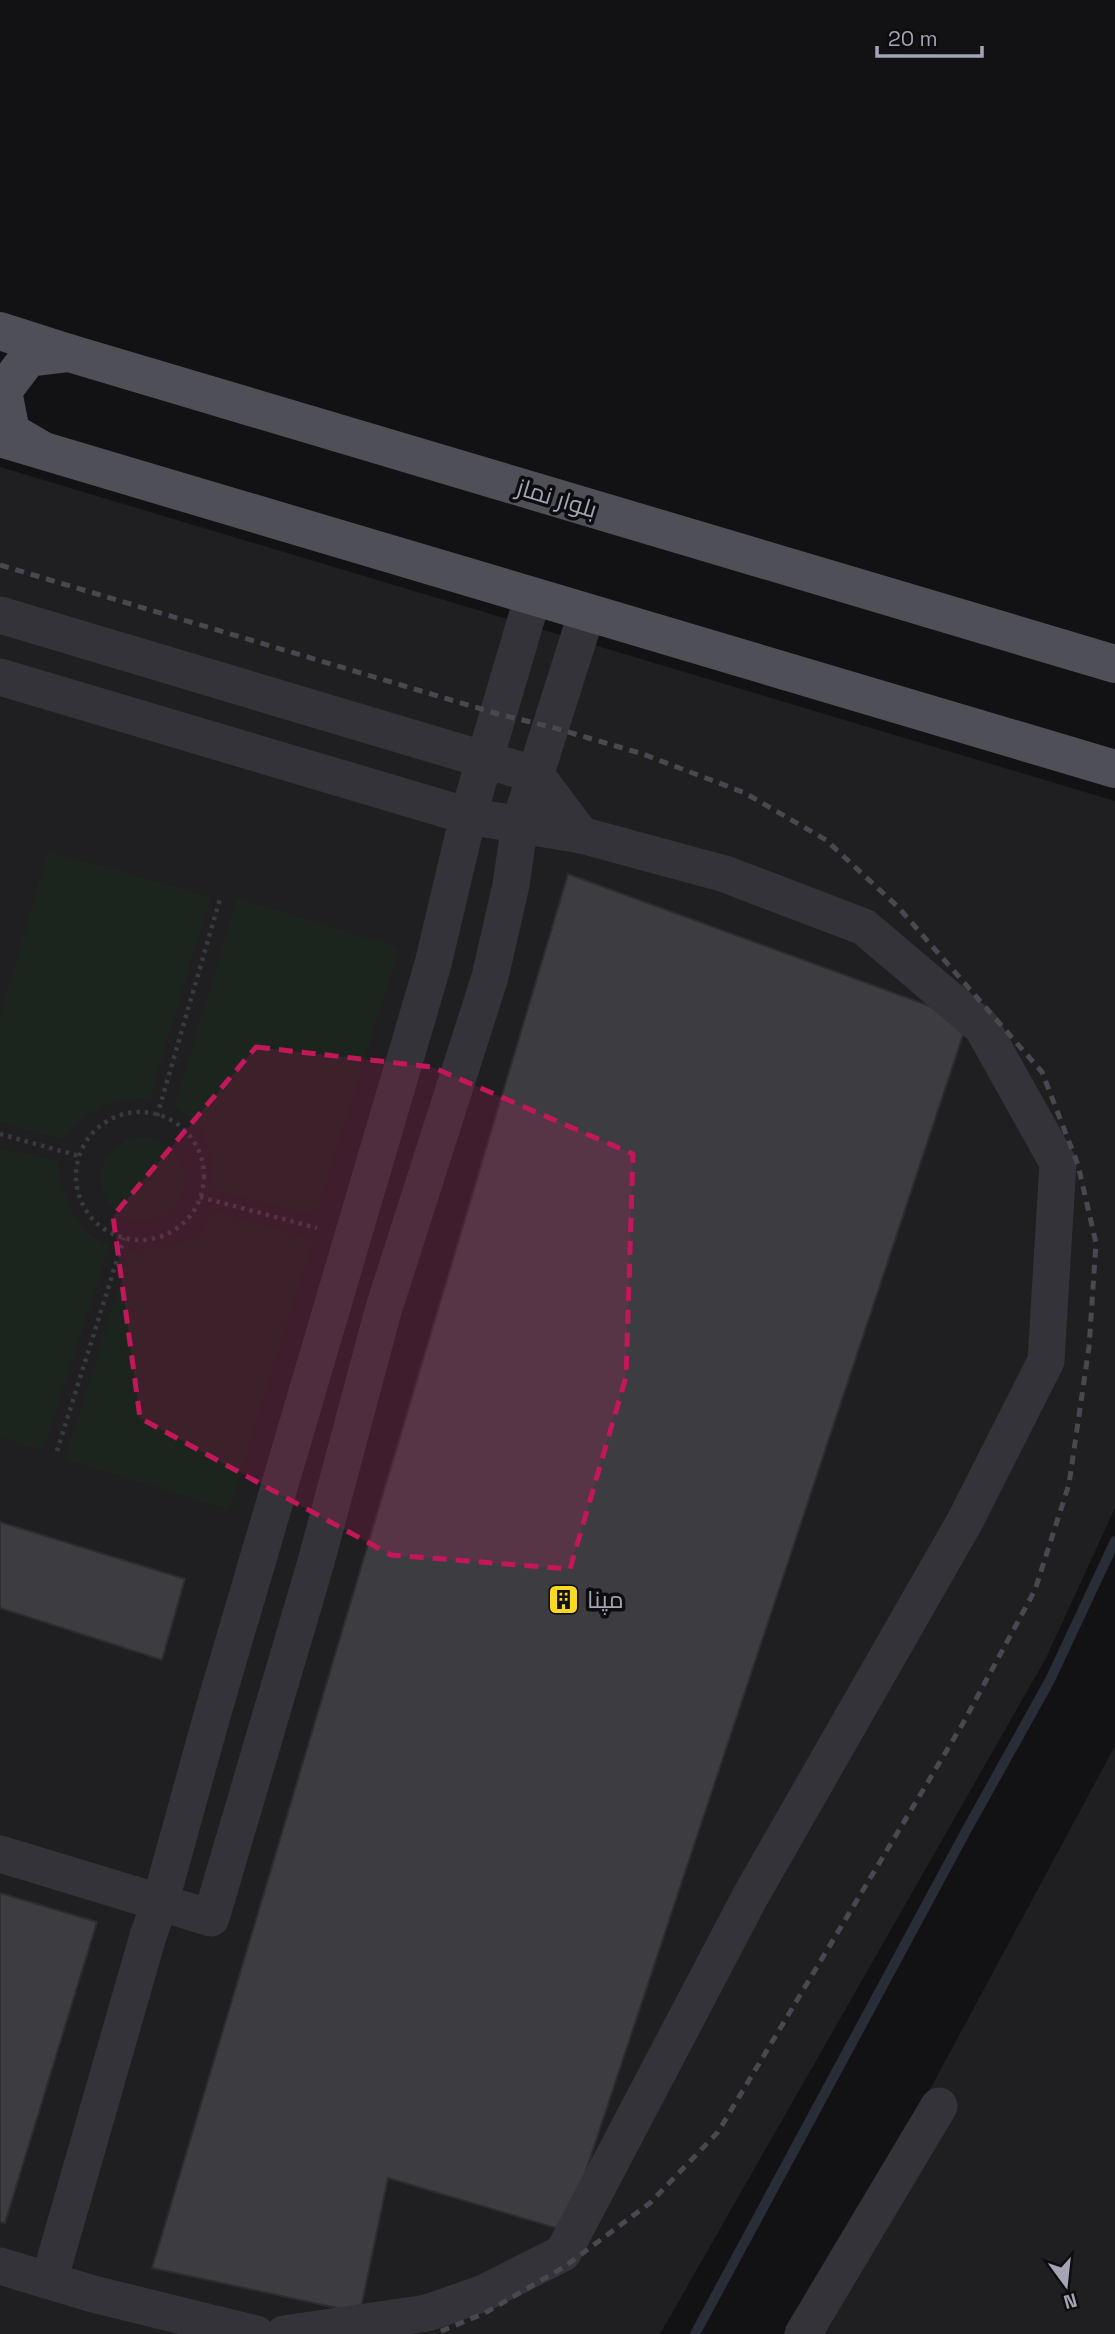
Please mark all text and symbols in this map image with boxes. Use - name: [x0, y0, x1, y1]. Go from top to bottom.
- scale bar: [877, 14, 982, 58]
- text: 20 m: [888, 25, 938, 52]
- street label: بلوار نماز: [511, 471, 601, 525]
- building icon: مپنا: [547, 1582, 581, 1616]
- place label: مپنا: [587, 1584, 624, 1615]
- north arrow: [1031, 2250, 1101, 2320]
- text: N: [1061, 2287, 1080, 2315]

